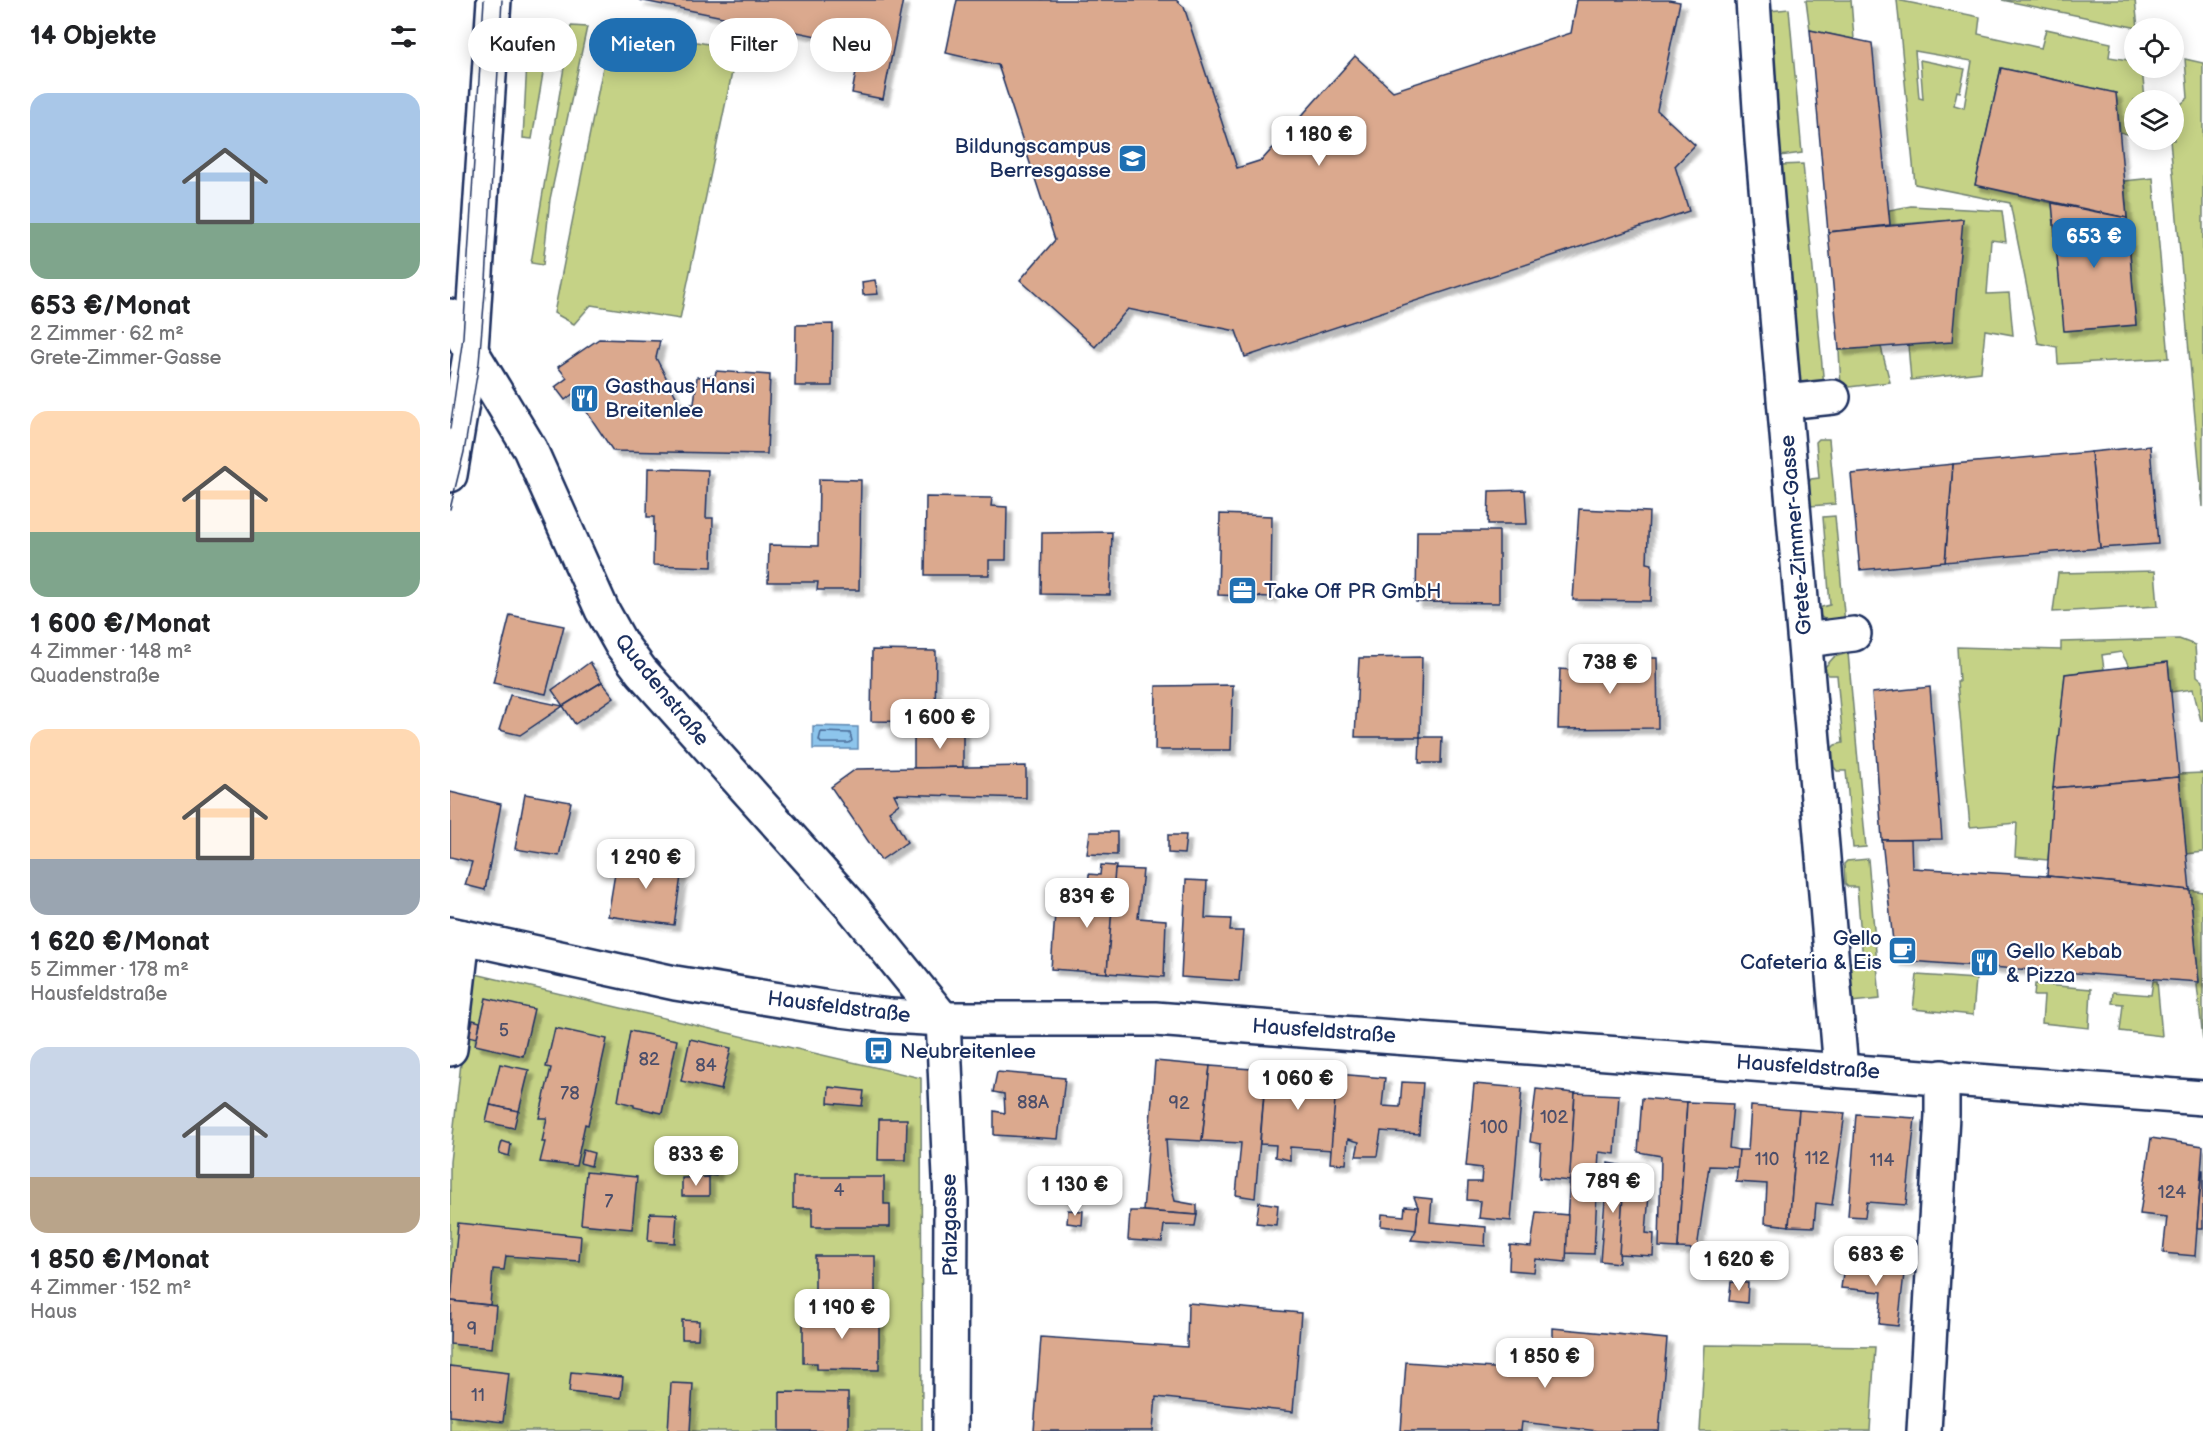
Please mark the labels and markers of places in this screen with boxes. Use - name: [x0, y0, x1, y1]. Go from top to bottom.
- pin: 1 180 €: [1264, 116, 1374, 167]
- place label: Bildungscampus Berresgasse: [955, 134, 1111, 183]
- school or university icon: Bildungscampus Berresgasse: [1116, 142, 1148, 174]
- pin: 653 €: [2052, 218, 2136, 269]
- place label: Gasthaus Hansi Breitenlee: [605, 374, 755, 423]
- restaurant icon: Gasthaus Hansi Breitenlee: [568, 382, 600, 414]
- office icon: Take Off PR GmbH: [1227, 575, 1259, 607]
- place label: Take Off PR GmbH: [1264, 579, 1442, 604]
- pin: 738 €: [1568, 644, 1652, 695]
- pin: 1 600 €: [885, 699, 995, 750]
- pin: 1 290 €: [591, 839, 701, 890]
- pin: 839 €: [1045, 878, 1129, 929]
- place label: Gello Cafeteria & Eis: [1740, 926, 1882, 975]
- cafe icon: Gello Cafeteria & Eis: [1887, 934, 1919, 966]
- place label: Gello Kebab & Pizza: [2006, 939, 2122, 988]
- restaurant icon: Gello Kebab & Pizza: [1969, 947, 2001, 979]
- bus stop icon: Neubreitenlee: [863, 1035, 895, 1067]
- place label: Neubreitenlee: [900, 1039, 1036, 1064]
- pin: 1 060 €: [1243, 1060, 1353, 1111]
- pin: 833 €: [654, 1136, 738, 1187]
- pin: 789 €: [1571, 1163, 1655, 1214]
- pin: 1 130 €: [1020, 1166, 1130, 1217]
- pin: 683 €: [1834, 1236, 1918, 1287]
- pin: 1 620 €: [1684, 1241, 1794, 1292]
- pin: 1 190 €: [787, 1289, 897, 1340]
- pin: 1 850 €: [1490, 1338, 1600, 1389]

